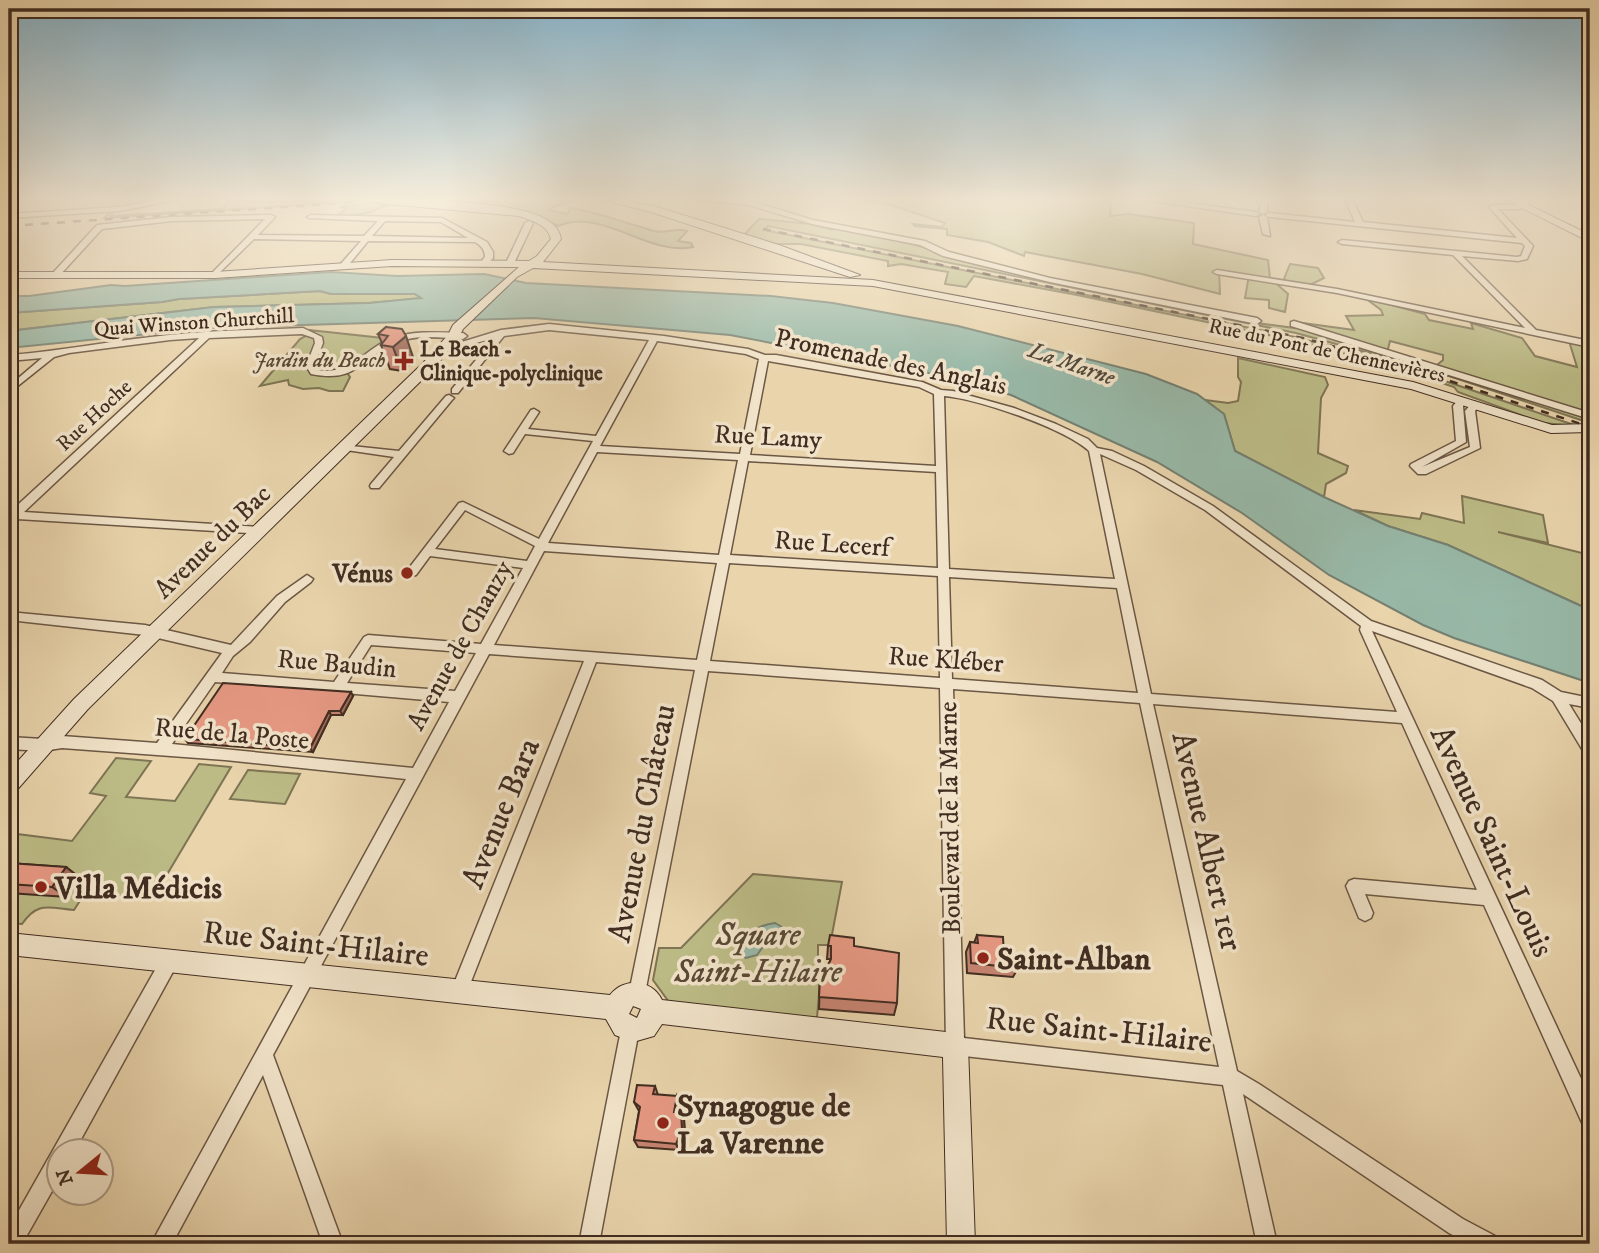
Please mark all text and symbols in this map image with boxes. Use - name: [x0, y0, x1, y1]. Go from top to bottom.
- street label: Quai Winston Churchill: [93, 303, 296, 343]
- street label: Rue du Pont de Chennevières: [1206, 313, 1447, 389]
- street label: Promenade des Anglais: [772, 322, 1010, 403]
- water label: La Marne: [1023, 336, 1120, 393]
- place label: Le Beach - Clinique-polyclinique: [420, 337, 603, 387]
- park label: Jardin du Beach: [253, 348, 385, 374]
- marker: Le Beach - Clinique-polyclinique: [394, 351, 414, 371]
- street label: Rue Hoche: [52, 374, 138, 457]
- street label: Rue Lamy: [713, 418, 823, 457]
- street label: Avenue du Bac: [148, 478, 279, 606]
- street label: Rue Lecerf: [773, 524, 894, 565]
- street label: Avenue de Chanzy: [400, 555, 521, 736]
- place label: Vénus: [331, 558, 393, 591]
- marker: Vénus: [399, 565, 415, 581]
- street label: Rue Kléber: [887, 640, 1005, 681]
- street label: Rue Baudin: [276, 643, 398, 686]
- street label: Avenue du Château: [600, 701, 686, 946]
- street label: Boulevard de la Marne: [932, 701, 969, 935]
- street label: Rue de la Poste: [153, 711, 310, 758]
- street label: Avenue Saint-Louis: [1420, 720, 1562, 964]
- street label: Avenue Albert 1er: [1161, 728, 1251, 955]
- street label: Avenue Bara: [454, 732, 550, 895]
- place label: Villa Médicis: [53, 869, 222, 909]
- marker: Villa Médicis: [33, 879, 49, 895]
- street label: Rue Saint-Hilaire: [201, 913, 431, 977]
- park label: Square Saint-Hilaire: [673, 916, 843, 993]
- place label: Saint-Alban: [997, 940, 1151, 980]
- marker: Saint-Alban: [975, 950, 991, 966]
- street label: Rue Saint-Hilaire: [984, 999, 1214, 1063]
- place label: Synagogue de La Varenne: [677, 1087, 850, 1164]
- marker: Synagogue de La Varenne: [655, 1115, 671, 1131]
- north arrow: [46, 1138, 116, 1208]
- text: N: [52, 1165, 79, 1188]

